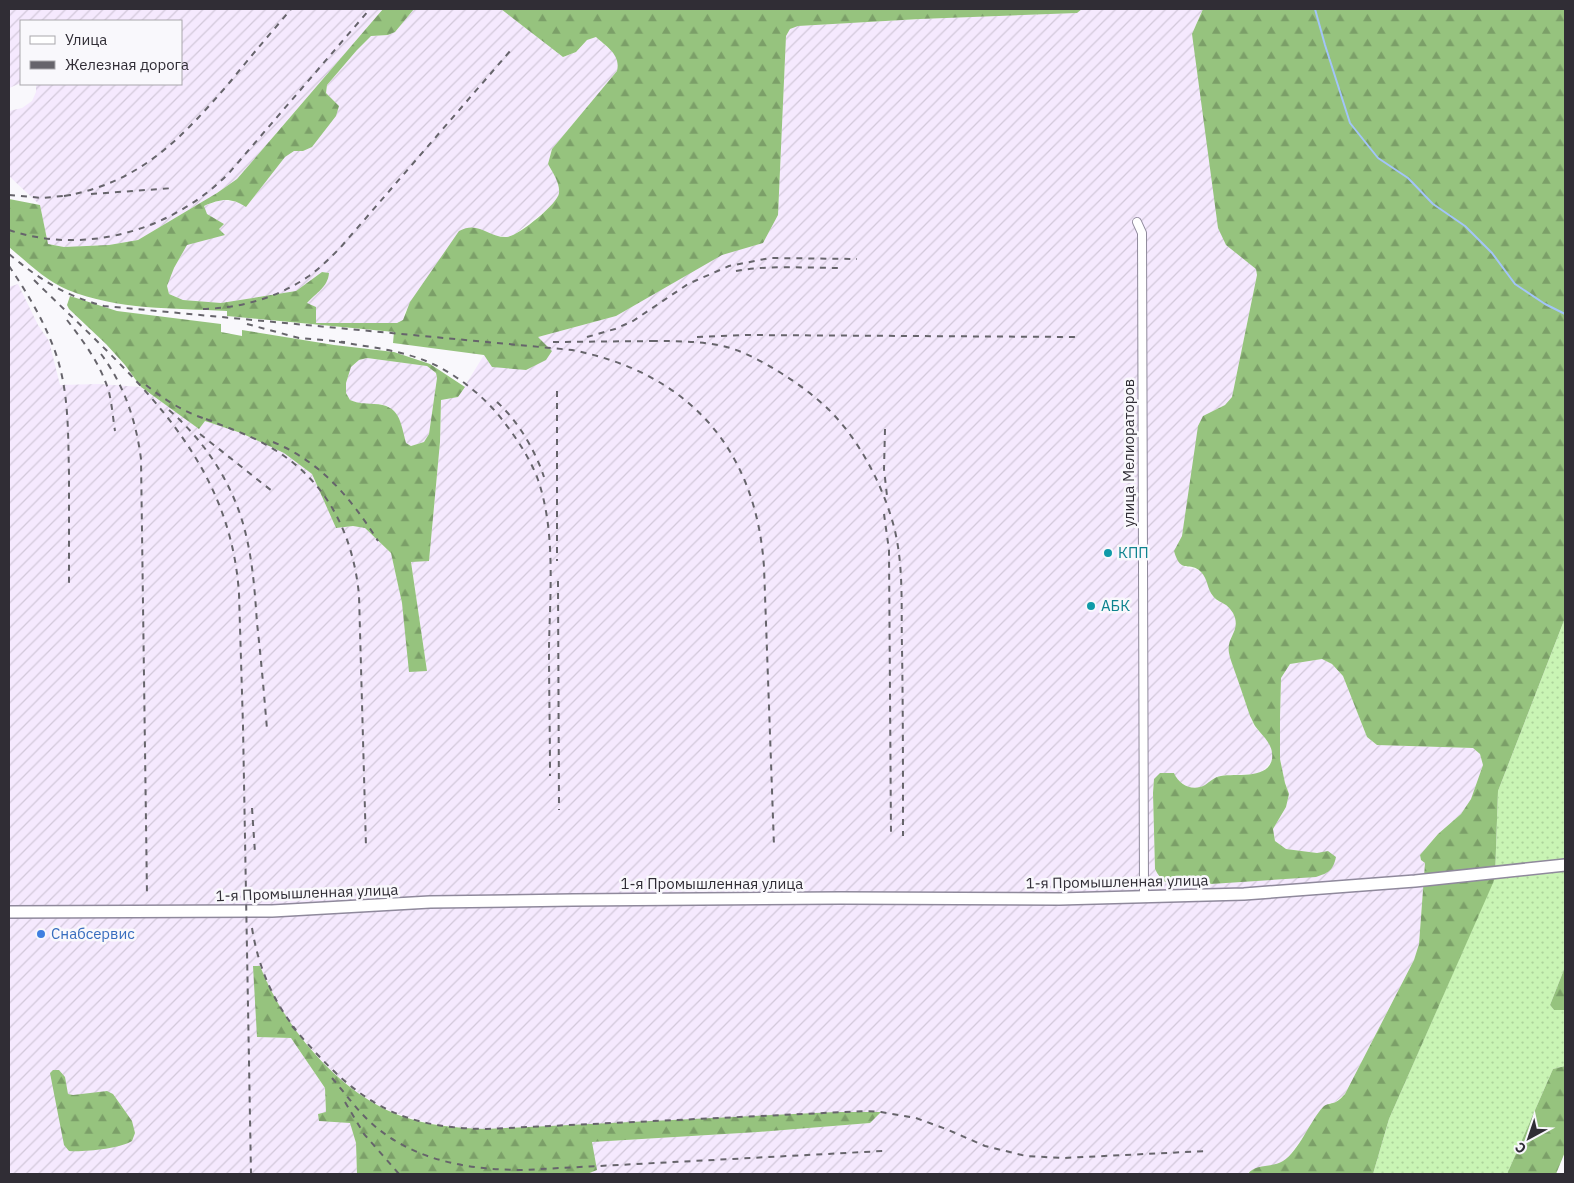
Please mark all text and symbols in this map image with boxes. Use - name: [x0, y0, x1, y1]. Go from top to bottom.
- legend: [20, 20, 182, 85]
- text: Улица: [65, 30, 107, 49]
- text: Железная дорога: [65, 55, 189, 74]
- street label: улица Мелиораторов: [1119, 379, 1138, 527]
- place label: КПП: [1118, 543, 1149, 562]
- marker: КПП: [1102, 547, 1114, 559]
- place label: АБК: [1101, 596, 1130, 615]
- marker: АБК: [1085, 600, 1097, 612]
- street label: 1-я Промышленная улица: [1025, 870, 1209, 893]
- street label: 1-я Промышленная улица: [621, 874, 803, 893]
- street label: 1-я Промышленная улица: [215, 880, 399, 905]
- place label: Снабсервис: [51, 924, 135, 943]
- marker: Снабсервис: [35, 928, 47, 940]
- north arrow: [1504, 1113, 1554, 1163]
- text: С: [1511, 1138, 1530, 1158]

